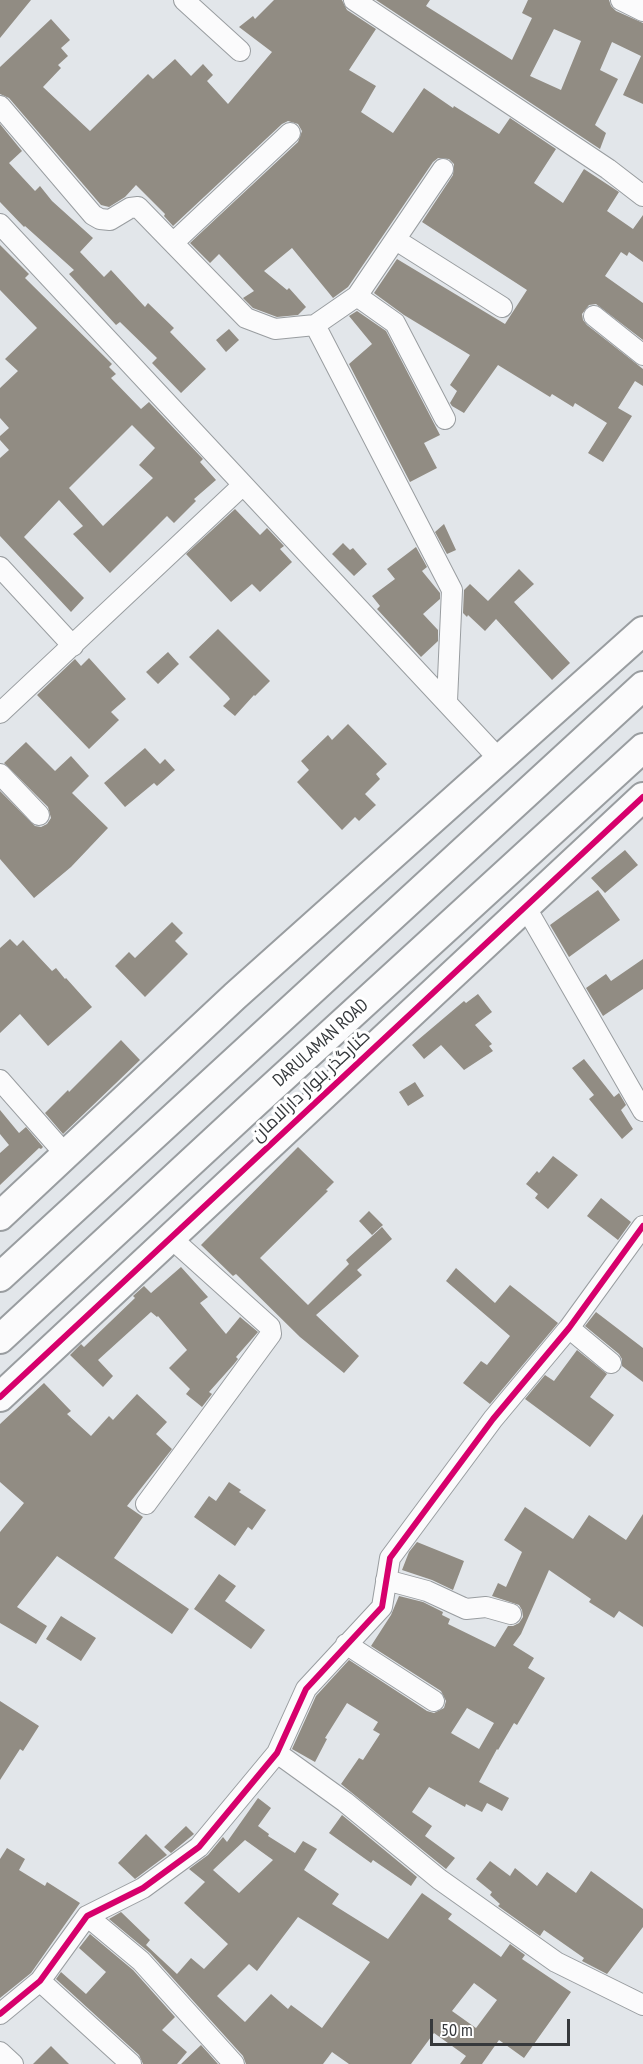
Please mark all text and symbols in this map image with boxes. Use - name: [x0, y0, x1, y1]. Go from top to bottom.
- street label: DARULAMAN ROAD: [269, 995, 373, 1091]
- street label: کنارگذر بلوار دارالامان: [247, 1025, 375, 1147]
- scale bar: [433, 2007, 572, 2045]
- text: 50 m: [441, 2018, 473, 2041]

